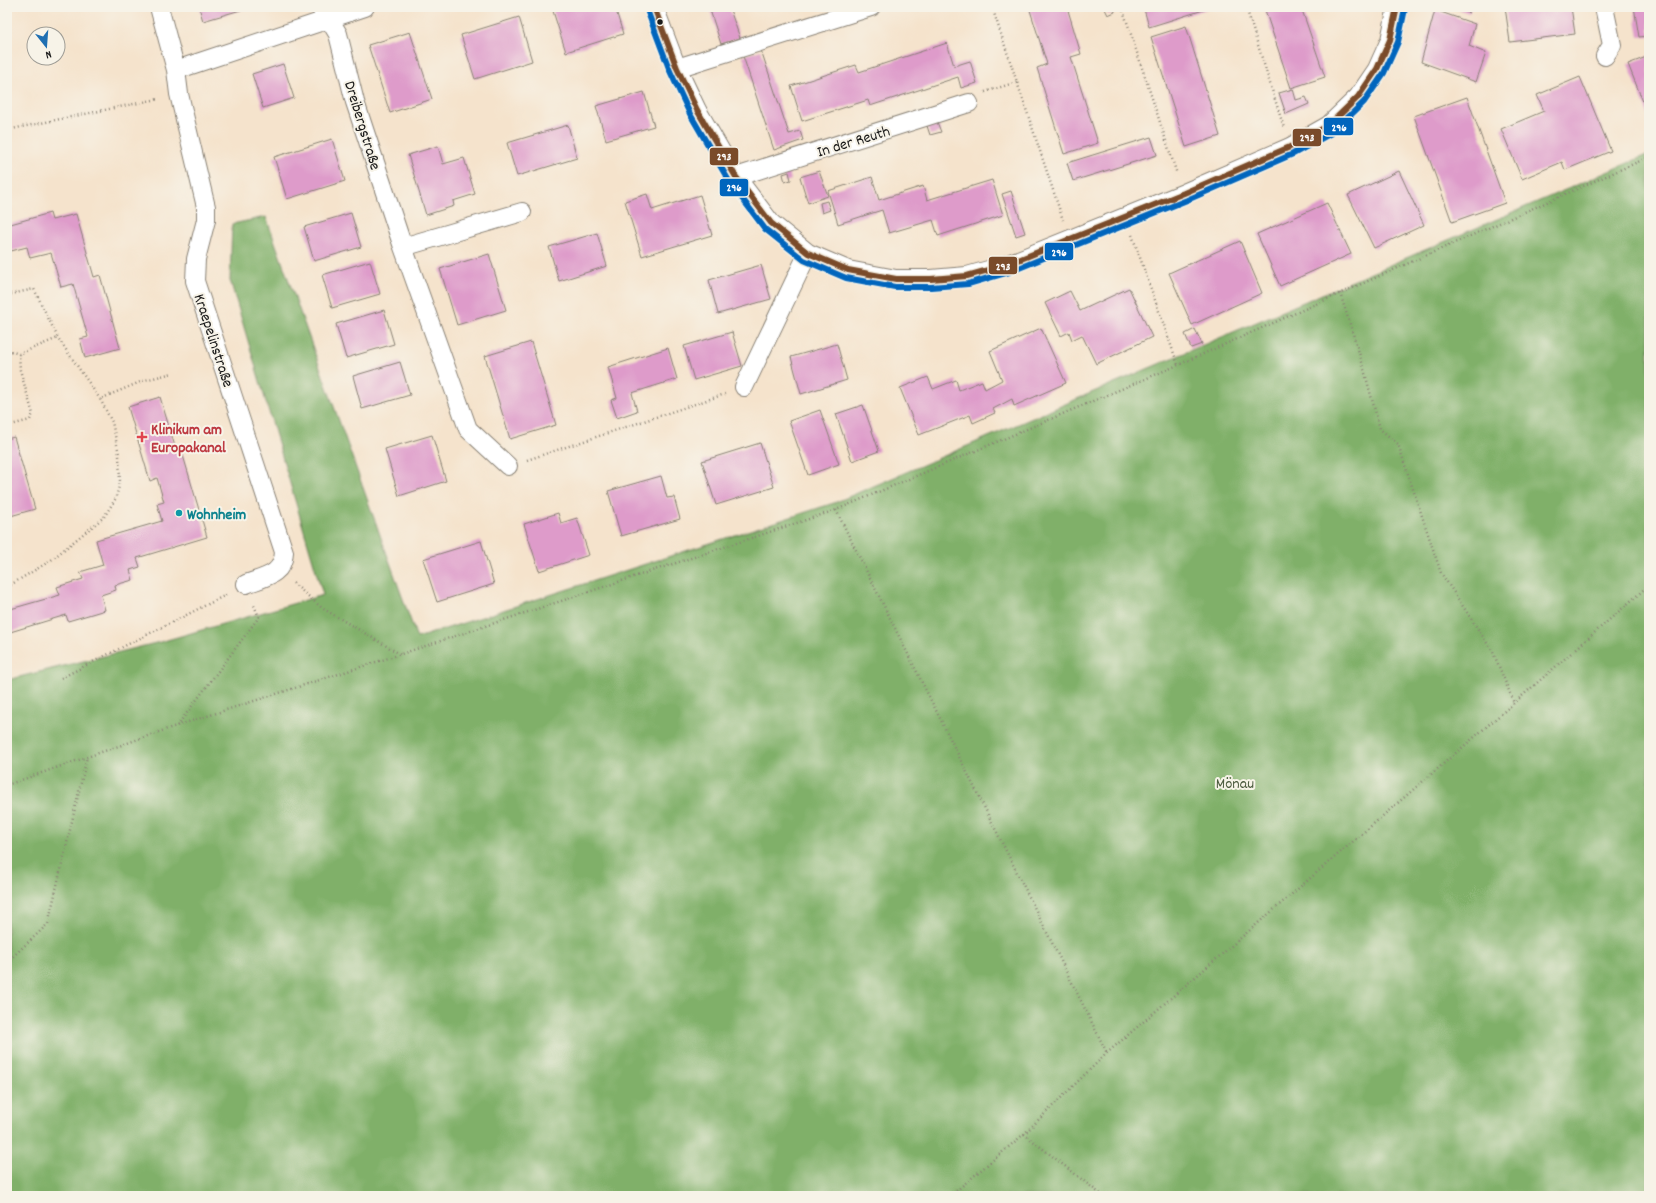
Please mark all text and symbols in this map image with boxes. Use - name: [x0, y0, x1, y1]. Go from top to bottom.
- unlabelled marker: [655, 17, 665, 27]
- north arrow: [26, 26, 66, 66]
- text: N: [43, 45, 53, 62]
- street label: Dreibergstraße: [337, 78, 386, 173]
- line badge: 296: [1323, 117, 1354, 136]
- street label: In der Reuth: [814, 120, 893, 164]
- text: 296: [1331, 121, 1347, 137]
- line badge: 293: [1292, 128, 1322, 147]
- text: 293: [1300, 131, 1314, 147]
- line badge: 293: [709, 147, 739, 166]
- text: 293: [717, 150, 731, 166]
- line badge: 296: [719, 178, 749, 197]
- text: 296: [726, 181, 742, 197]
- line badge: 296: [1044, 242, 1074, 261]
- text: 296: [1051, 246, 1067, 262]
- line badge: 293: [988, 256, 1018, 275]
- text: 293: [996, 260, 1010, 276]
- street label: Kraepelinstraße: [187, 291, 239, 391]
- place label: Klinikum am Europakanal: [151, 419, 226, 460]
- marker: Klinikum am Europakanal: [136, 431, 148, 443]
- place label: Wohnheim: [187, 504, 246, 527]
- marker: Wohnheim: [174, 508, 184, 518]
- park label: Mönau: [1216, 773, 1254, 796]

